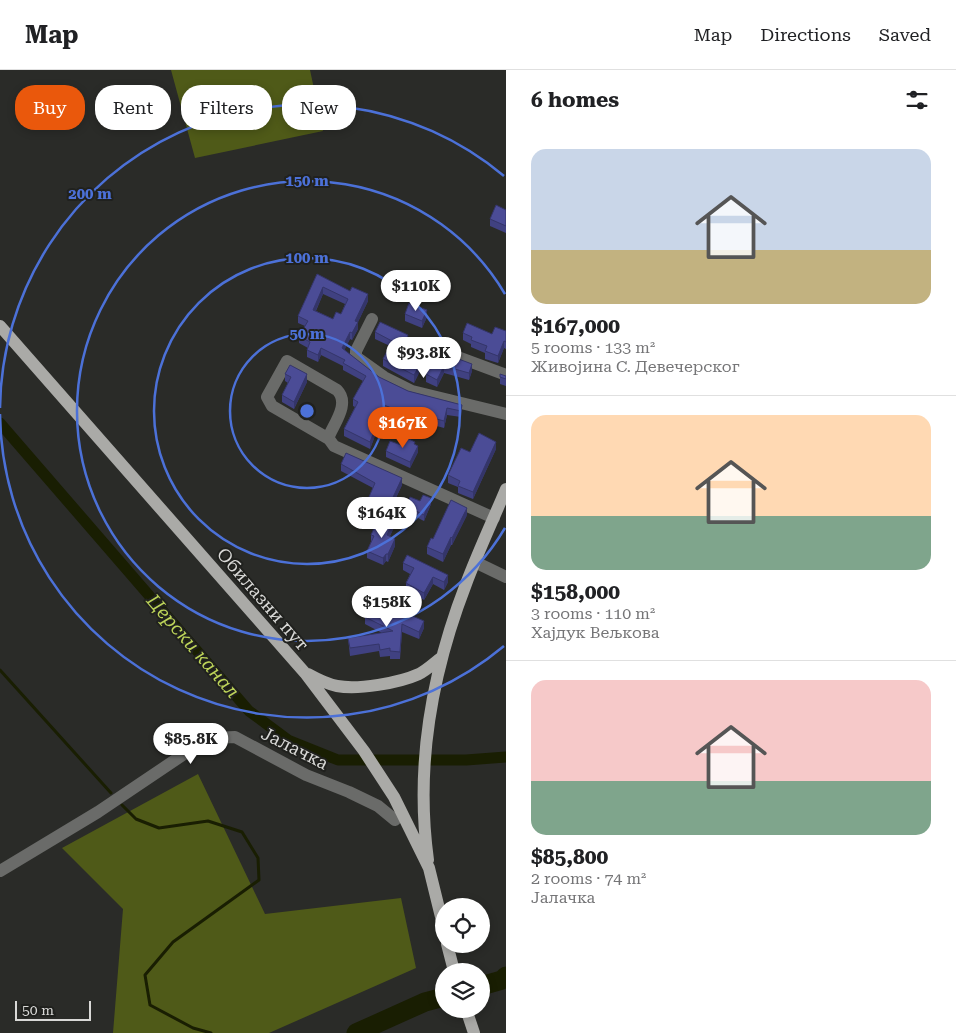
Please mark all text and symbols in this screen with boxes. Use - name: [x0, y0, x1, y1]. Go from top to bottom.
- text: Map: [25, 21, 79, 49]
- text: Map: [694, 24, 732, 45]
- text: Directions: [760, 24, 851, 45]
- text: Saved: [879, 24, 931, 45]
- chip: Buy: [15, 85, 85, 130]
- chip: Rent: [95, 85, 171, 130]
- chip: Filters: [181, 85, 272, 130]
- chip: New: [282, 85, 356, 130]
- icon: filters: [903, 86, 931, 114]
- text: 6 homes: [531, 88, 619, 112]
- text: 150 m: [285, 172, 329, 190]
- icon: home: [686, 182, 776, 272]
- text: 200 m: [68, 185, 112, 203]
- text: 100 m: [285, 249, 329, 267]
- pin: $110K: [381, 270, 451, 312]
- text: $110K: [392, 276, 440, 295]
- text: $167,000: [531, 314, 620, 338]
- text: 50 m: [289, 325, 325, 343]
- pin: $93.8K: [383, 336, 465, 379]
- text: 5 rooms · 133 m²: [531, 338, 655, 357]
- text: $93.8K: [397, 343, 451, 362]
- text: Живојина С. Девечерског: [531, 357, 740, 376]
- centre of rings: [298, 402, 316, 420]
- pin: $167K: [368, 406, 438, 449]
- text: $167K: [379, 413, 427, 432]
- icon: home: [686, 447, 776, 537]
- pin: $164K: [347, 496, 417, 539]
- text: $164K: [358, 503, 406, 522]
- street label: Обилазни пут: [213, 543, 313, 655]
- text: $158,000: [531, 580, 620, 604]
- pin: $158K: [352, 586, 422, 628]
- water label: Церски канал: [141, 589, 244, 703]
- text: $158K: [363, 592, 411, 611]
- text: 3 rooms · 110 m²: [531, 604, 655, 623]
- text: Хајдук Вељкова: [531, 623, 659, 642]
- icon: home: [686, 712, 776, 802]
- pin: $85.8K: [150, 722, 232, 765]
- street label: Јалачка: [258, 722, 332, 774]
- text: $85.8K: [164, 729, 218, 748]
- text: $85,800: [531, 845, 608, 869]
- text: 2 rooms · 74 m²: [531, 869, 646, 888]
- text: Јалачка: [531, 888, 595, 907]
- map controls: [435, 898, 490, 1018]
- button: locate: [435, 898, 490, 953]
- button: layers: [435, 963, 490, 1018]
- scale bar: [15, 998, 91, 1021]
- text: 50 m: [22, 1002, 54, 1018]

